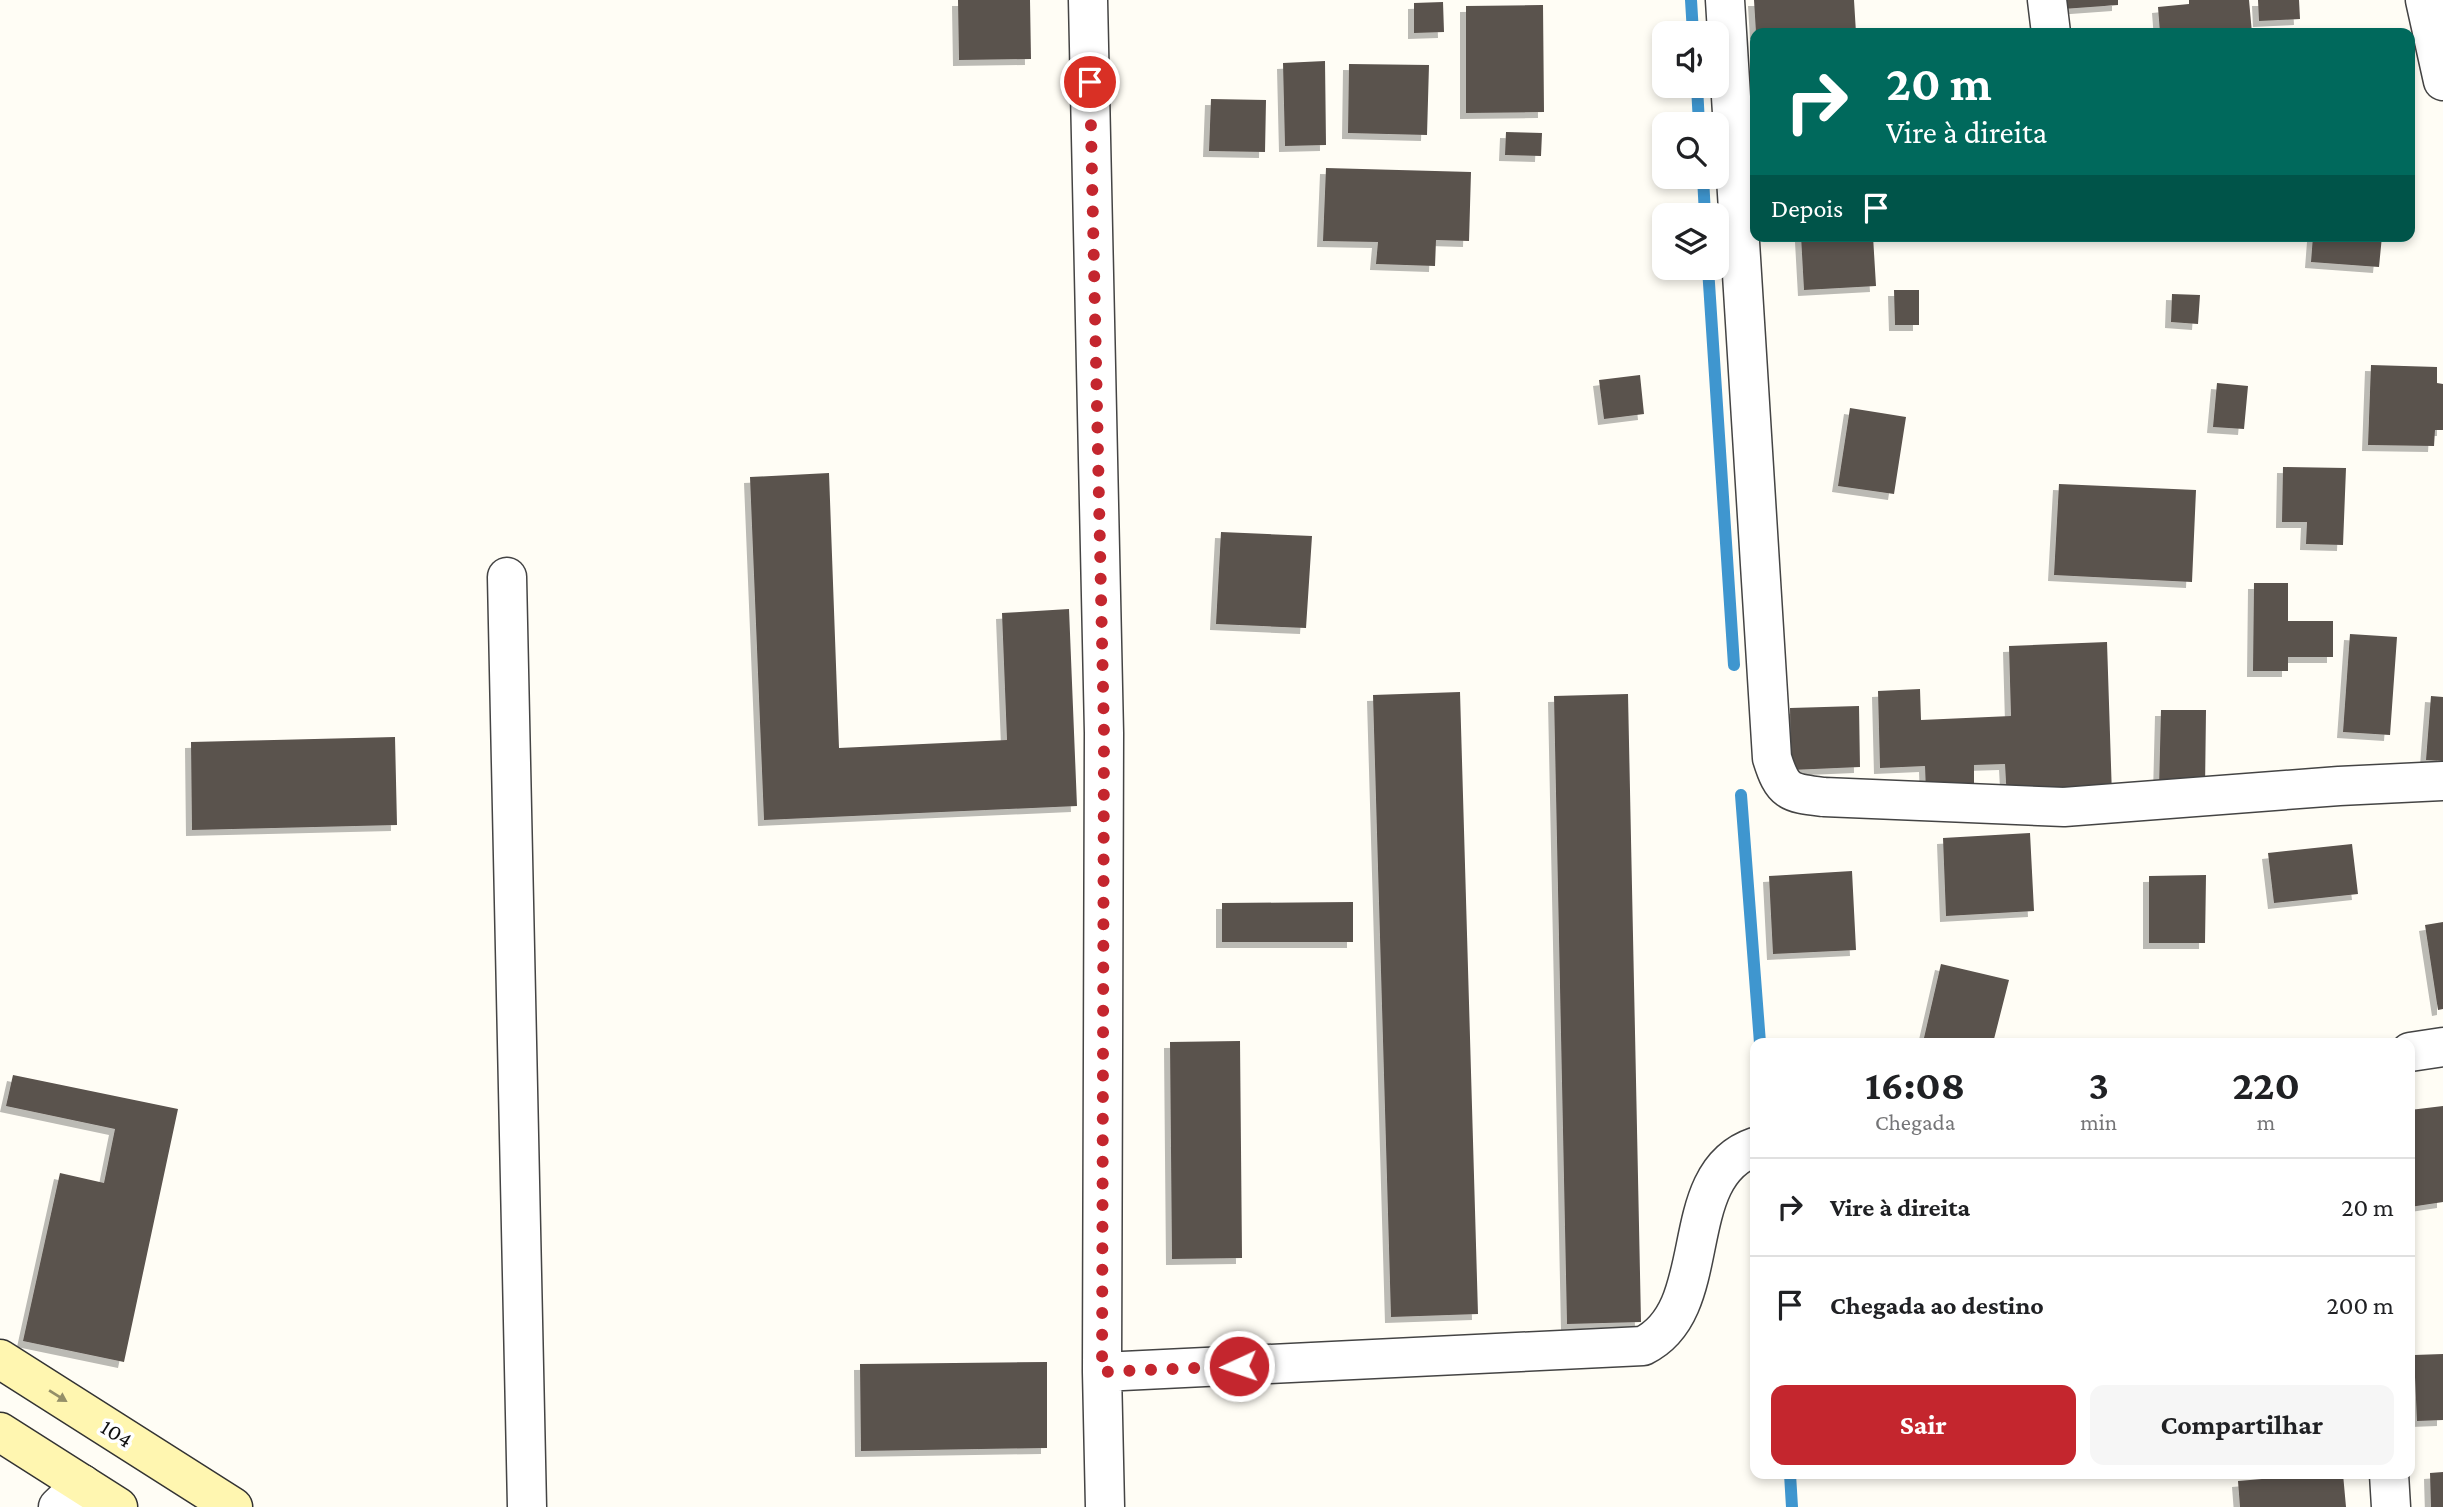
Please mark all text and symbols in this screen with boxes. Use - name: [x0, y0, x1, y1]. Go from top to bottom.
- map controls: [1652, 21, 1729, 280]
- button: sound: [1652, 21, 1729, 98]
- pin: [1060, 52, 1120, 112]
- icon: right: [1771, 56, 1862, 147]
- text: 20 m: [1886, 56, 1992, 111]
- icon: arrive: [1071, 63, 1109, 101]
- button: search: [1652, 112, 1729, 189]
- text: Vire à direita: [1886, 114, 2047, 150]
- icon: arrive: [1857, 189, 1895, 227]
- text: Depois: [1771, 194, 1843, 223]
- button: layers: [1652, 203, 1729, 280]
- text: 16:08: [1865, 1061, 1965, 1108]
- text: 3: [2089, 1061, 2109, 1108]
- text: 220: [2232, 1061, 2300, 1108]
- text: Chegada: [1875, 1109, 1955, 1135]
- text: min: [2080, 1109, 2117, 1135]
- text: m: [2257, 1109, 2275, 1135]
- icon: right: [1771, 1188, 1809, 1226]
- text: Vire à direita: [1830, 1193, 1970, 1222]
- text: 20 m: [2341, 1193, 2394, 1222]
- icon: arrive: [1771, 1286, 1809, 1324]
- text: Chegada ao destino: [1830, 1291, 2044, 1320]
- text: 200 m: [2326, 1291, 2394, 1320]
- position arrow: [1202, 1329, 1276, 1403]
- button: Sair: [1771, 1385, 2076, 1465]
- button: Compartilhar: [2090, 1385, 2394, 1465]
- one-way arrow: [48, 1389, 67, 1402]
- street label: 104: [96, 1413, 138, 1453]

